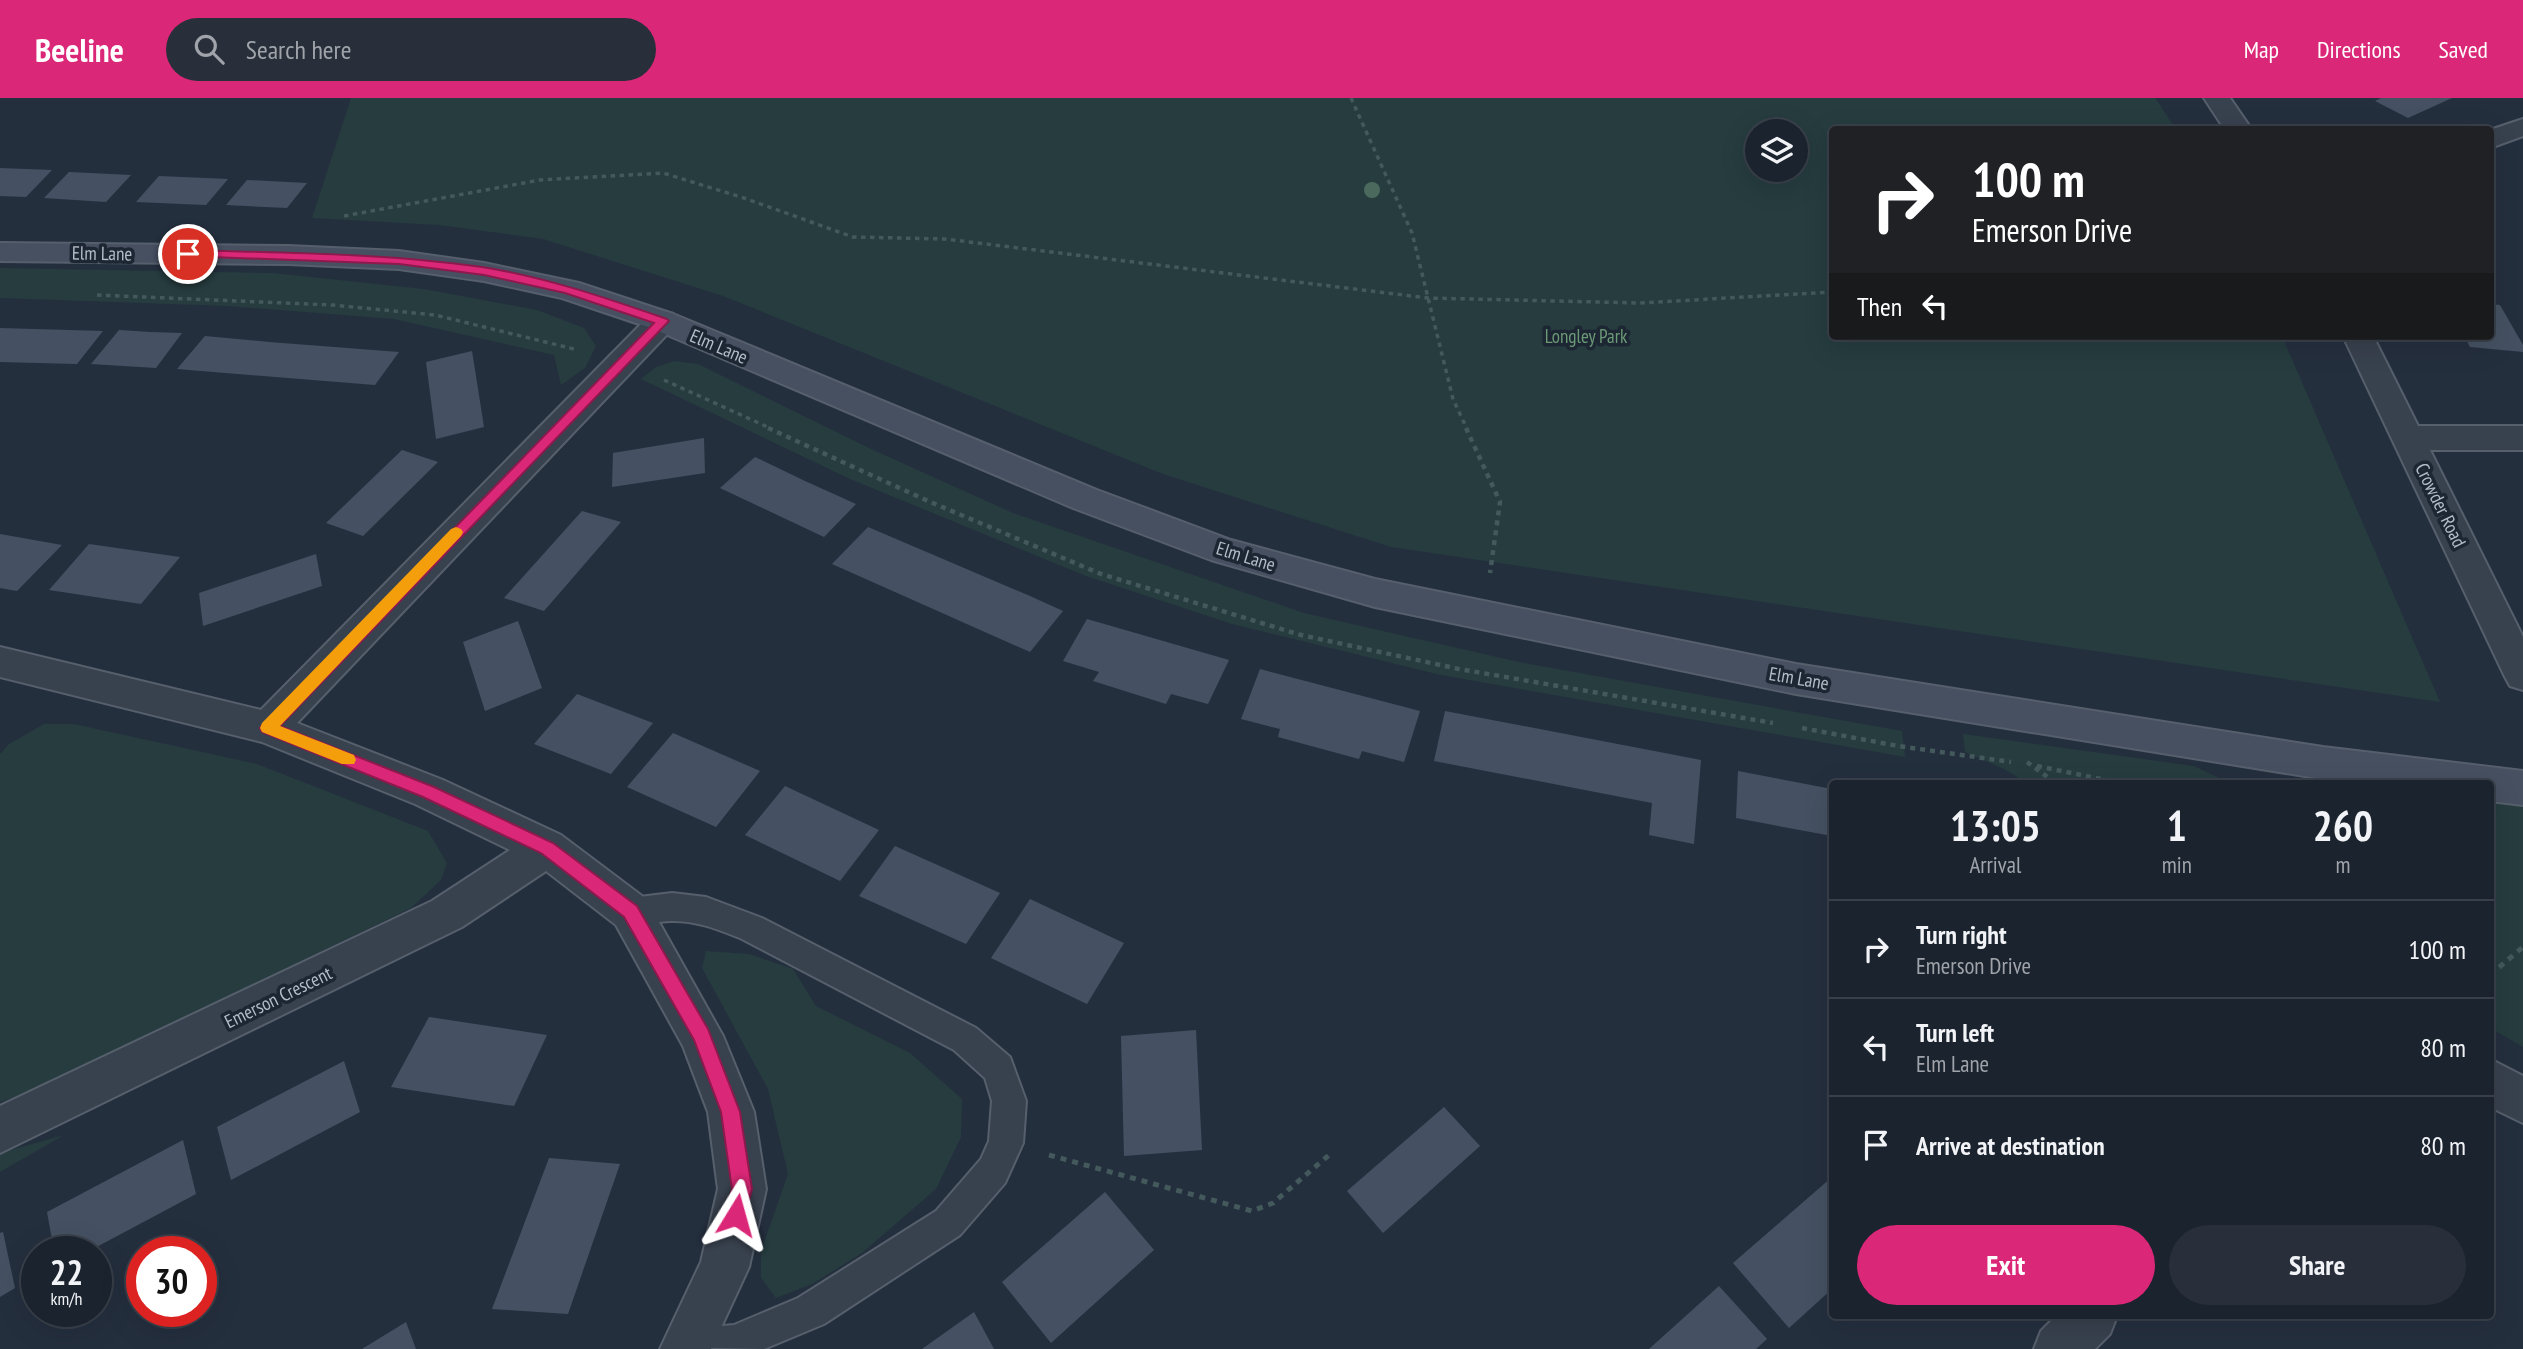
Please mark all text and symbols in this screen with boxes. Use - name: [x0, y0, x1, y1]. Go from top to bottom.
- search box: [166, 18, 656, 81]
- text: Beeline: [35, 28, 124, 71]
- icon: search: [190, 30, 228, 68]
- text: Search here: [246, 33, 351, 66]
- text: Map: [2244, 34, 2279, 65]
- text: Directions: [2317, 34, 2401, 65]
- text: Saved: [2439, 34, 2488, 65]
- map controls: [1745, 119, 1808, 182]
- button: layers: [1745, 119, 1808, 182]
- text: 100 m: [1972, 147, 2085, 211]
- icon: right: [1857, 154, 1948, 245]
- text: Emerson Drive: [1972, 209, 2132, 251]
- pin: [158, 224, 218, 284]
- icon: arrive: [169, 235, 207, 273]
- street label: Elm Lane: [72, 240, 133, 266]
- icon: left: [1916, 287, 1954, 325]
- text: Then: [1857, 290, 1902, 323]
- street label: Elm Lane: [687, 323, 752, 369]
- park label: Longley Park: [1545, 324, 1628, 348]
- street label: Crowder Road: [2410, 459, 2472, 551]
- street label: Elm Lane: [1214, 536, 1279, 576]
- street label: Elm Lane: [1767, 661, 1831, 695]
- text: 13:05: [1950, 798, 2041, 853]
- text: 1: [2167, 798, 2187, 853]
- text: 260: [2313, 798, 2373, 853]
- text: Arrival: [1969, 850, 2021, 879]
- text: min: [2162, 850, 2192, 879]
- text: m: [2335, 850, 2350, 879]
- text: Turn right: [1916, 918, 2007, 951]
- icon: right: [1857, 930, 1895, 968]
- text: 100 m: [2408, 933, 2466, 966]
- text: Emerson Drive: [1916, 951, 2031, 980]
- street label: Emerson Crescent: [220, 960, 336, 1033]
- text: Turn left: [1916, 1016, 1994, 1049]
- icon: left: [1857, 1028, 1895, 1066]
- text: 80 m: [2420, 1031, 2466, 1064]
- text: Elm Lane: [1916, 1049, 1989, 1078]
- icon: arrive: [1857, 1126, 1895, 1164]
- text: Arrive at destination: [1916, 1129, 2105, 1162]
- text: 80 m: [2420, 1129, 2466, 1162]
- position arrow: [699, 1178, 773, 1252]
- button: Exit: [1857, 1225, 2155, 1305]
- button: Share: [2169, 1225, 2466, 1305]
- speed limit sign: 30: [126, 1236, 217, 1327]
- text: 22: [50, 1249, 83, 1295]
- text: km/h: [51, 1287, 82, 1310]

